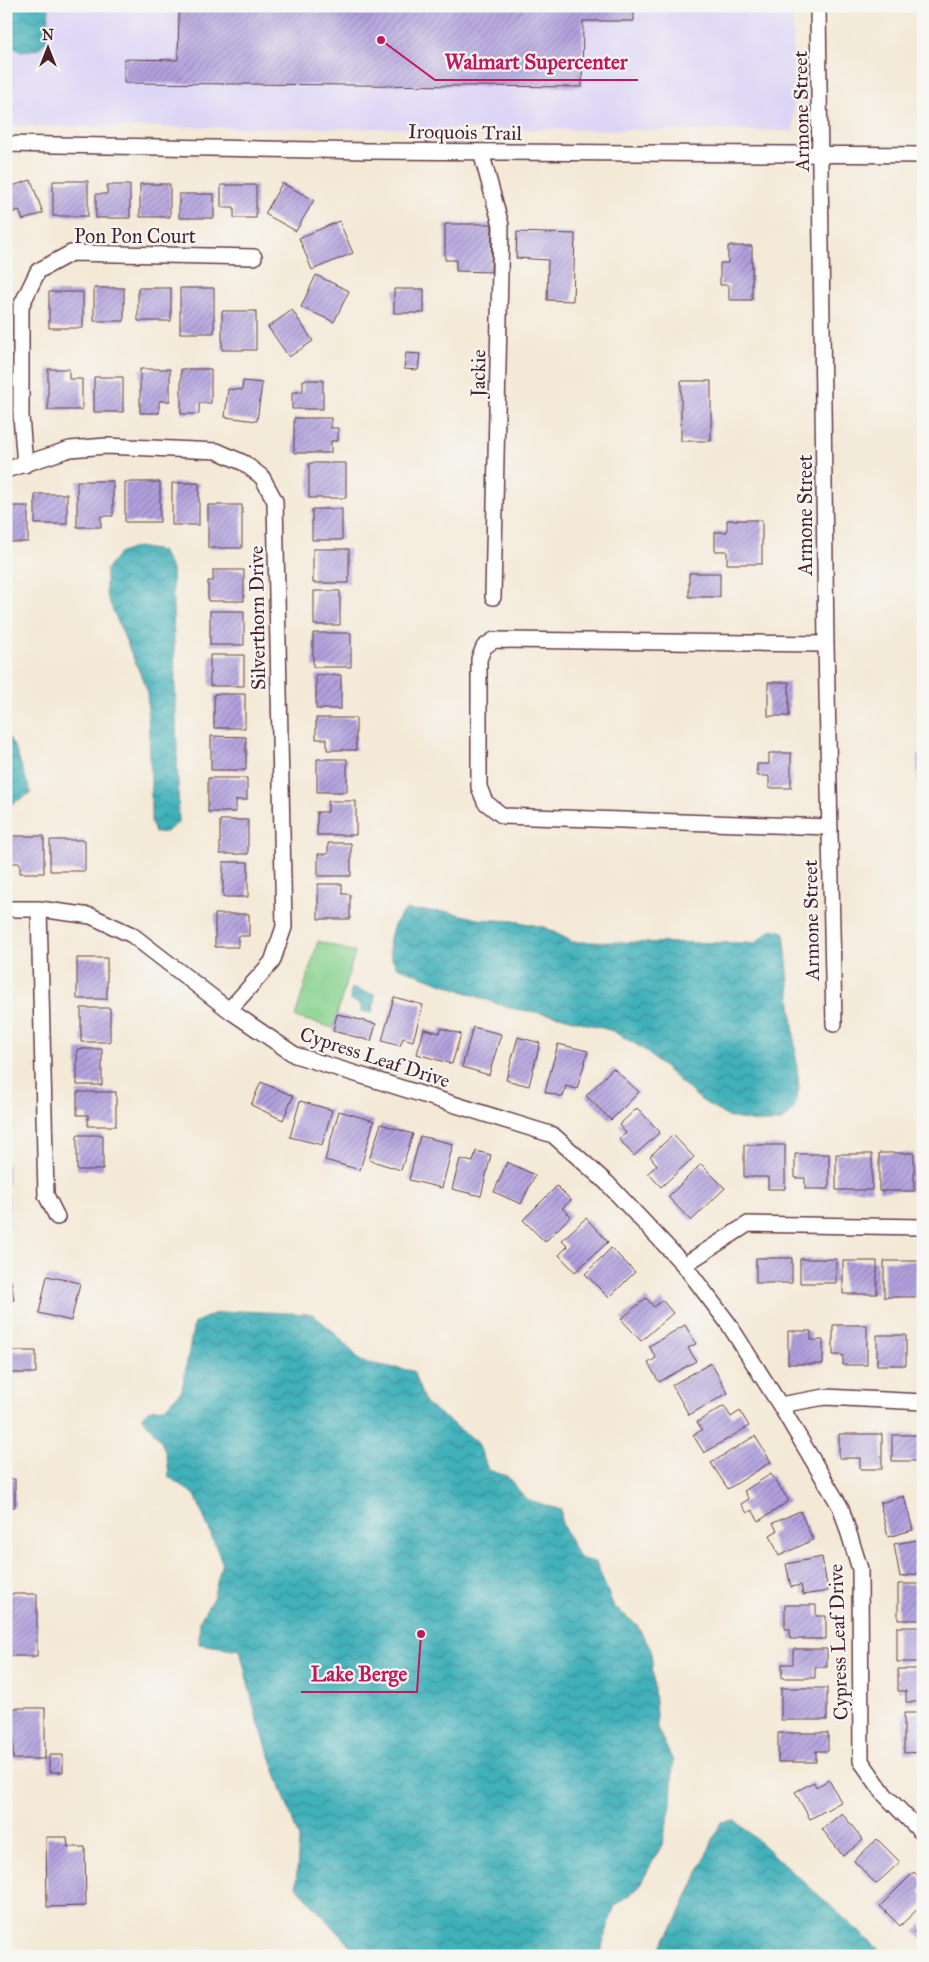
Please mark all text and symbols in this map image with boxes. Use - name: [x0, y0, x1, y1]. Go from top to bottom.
- north arrow: [22, 22, 72, 72]
- text: N: [42, 27, 54, 44]
- callout: Walmart Supercenter: [435, 44, 638, 80]
- text: Walmart Supercenter: [444, 49, 629, 75]
- street label: Armone Street: [788, 50, 814, 173]
- street label: Iroquois Trail: [408, 119, 523, 146]
- street label: Pon Pon Court: [74, 224, 196, 248]
- street label: Jackie: [466, 349, 491, 399]
- street label: Armone Street: [793, 454, 817, 577]
- street label: Silverthorn Drive: [244, 546, 270, 690]
- street label: Armone Street: [798, 859, 824, 982]
- street label: Cypress Leaf Drive: [297, 1021, 453, 1093]
- street label: Cypress Leaf Drive: [823, 1563, 853, 1721]
- callout: Lake Berge: [301, 1656, 417, 1692]
- text: Lake Berge: [311, 1661, 407, 1687]

